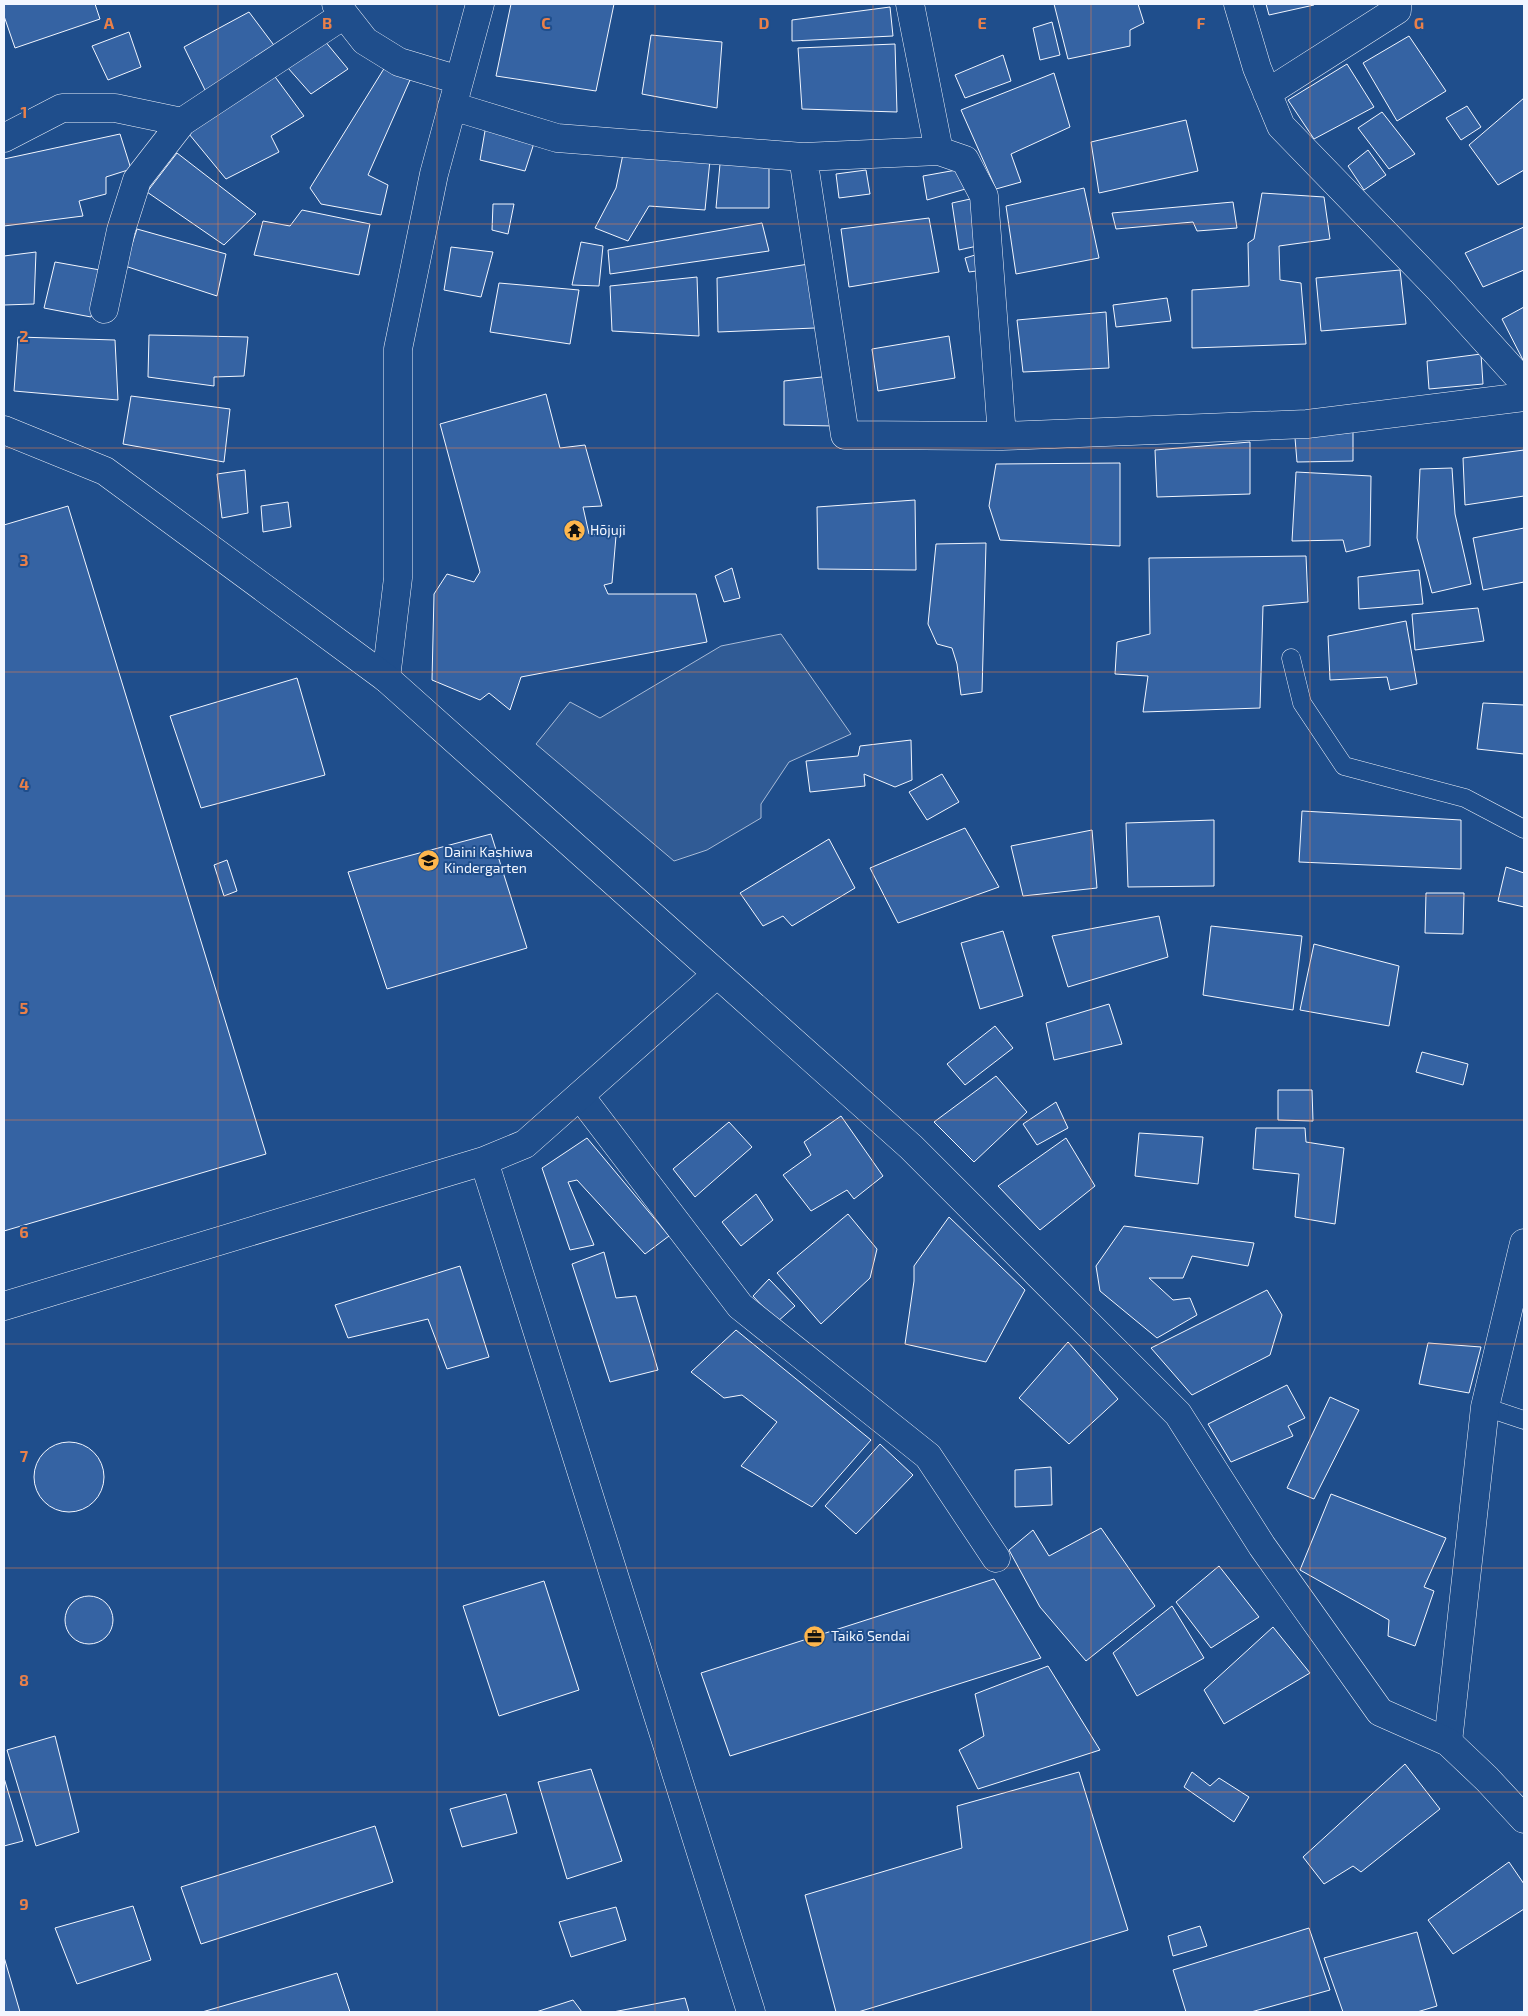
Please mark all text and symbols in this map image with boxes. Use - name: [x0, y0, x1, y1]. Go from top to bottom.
- text: A: [104, 13, 115, 32]
- text: B: [322, 13, 332, 32]
- text: C: [541, 13, 551, 32]
- text: D: [759, 13, 770, 32]
- text: E: [977, 13, 987, 32]
- text: F: [1197, 13, 1206, 32]
- text: G: [1414, 13, 1424, 32]
- text: 1: [21, 102, 27, 121]
- text: 2: [19, 326, 29, 345]
- temple icon: Hōjuji: [562, 518, 586, 542]
- place label: Hōjuji: [590, 521, 626, 538]
- text: 3: [19, 550, 29, 569]
- text: 4: [19, 774, 29, 793]
- place label: Daini Kashiwa Kindergarten: [444, 843, 533, 876]
- school or university icon: Daini Kashiwa Kindergarten: [416, 848, 440, 872]
- text: 5: [20, 998, 29, 1017]
- text: 6: [19, 1222, 29, 1241]
- text: 7: [20, 1446, 29, 1465]
- office icon: Taikō Sendai: [803, 1624, 827, 1648]
- place label: Taikō Sendai: [831, 1627, 910, 1644]
- text: 8: [19, 1670, 29, 1689]
- text: 9: [19, 1894, 29, 1913]

